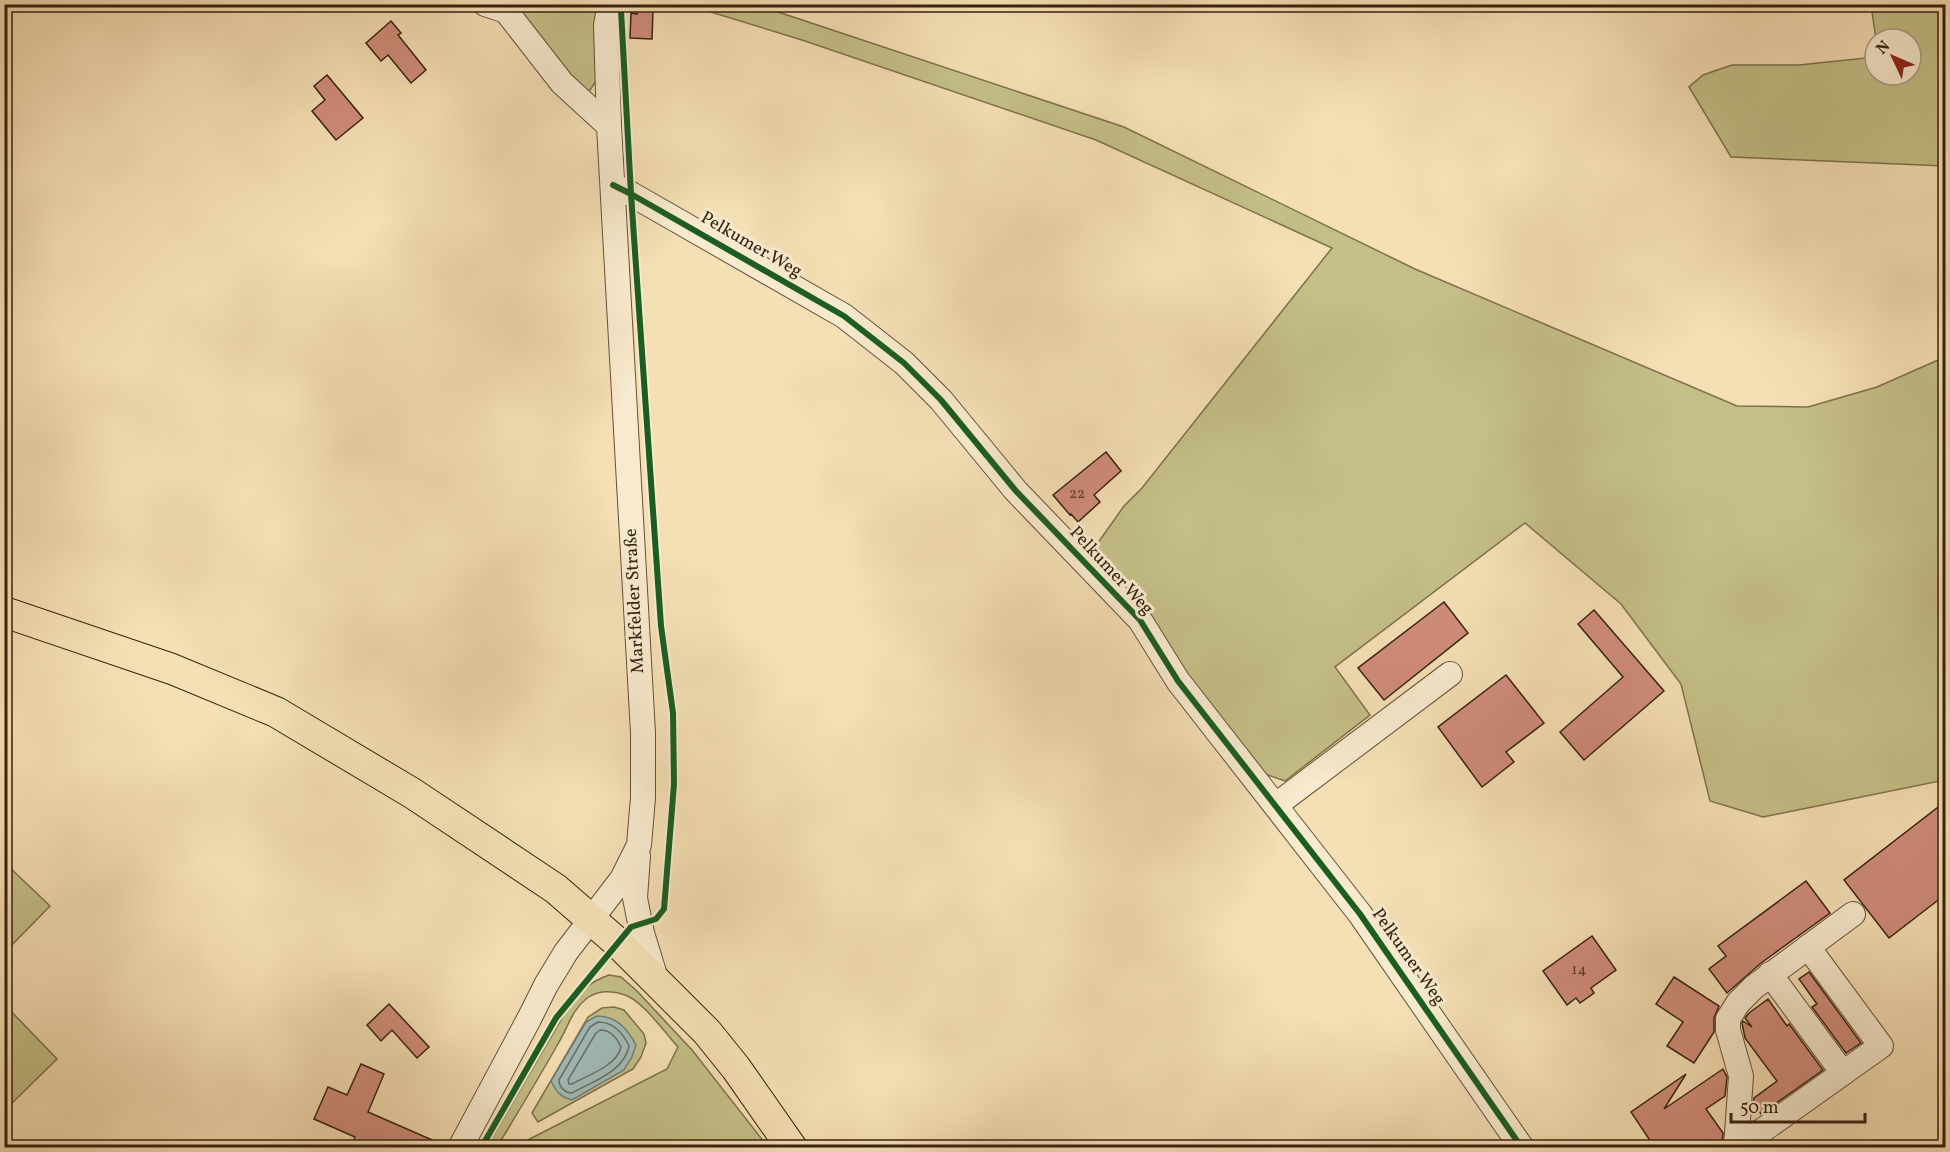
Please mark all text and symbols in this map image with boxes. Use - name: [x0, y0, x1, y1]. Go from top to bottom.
- north arrow: [1863, 27, 1923, 87]
- text: N: [1872, 36, 1896, 60]
- street label: Pelkumer Weg: [696, 206, 806, 284]
- house number: 22: [1069, 484, 1085, 505]
- street label: Pelkumer Weg: [1063, 521, 1159, 621]
- street label: Markfelder Straße: [619, 528, 651, 674]
- street label: Pelkumer Weg: [1365, 903, 1451, 1011]
- house number: 14: [1572, 960, 1586, 981]
- scale bar: [1731, 1086, 1864, 1124]
- text: 50 m: [1740, 1096, 1779, 1121]

